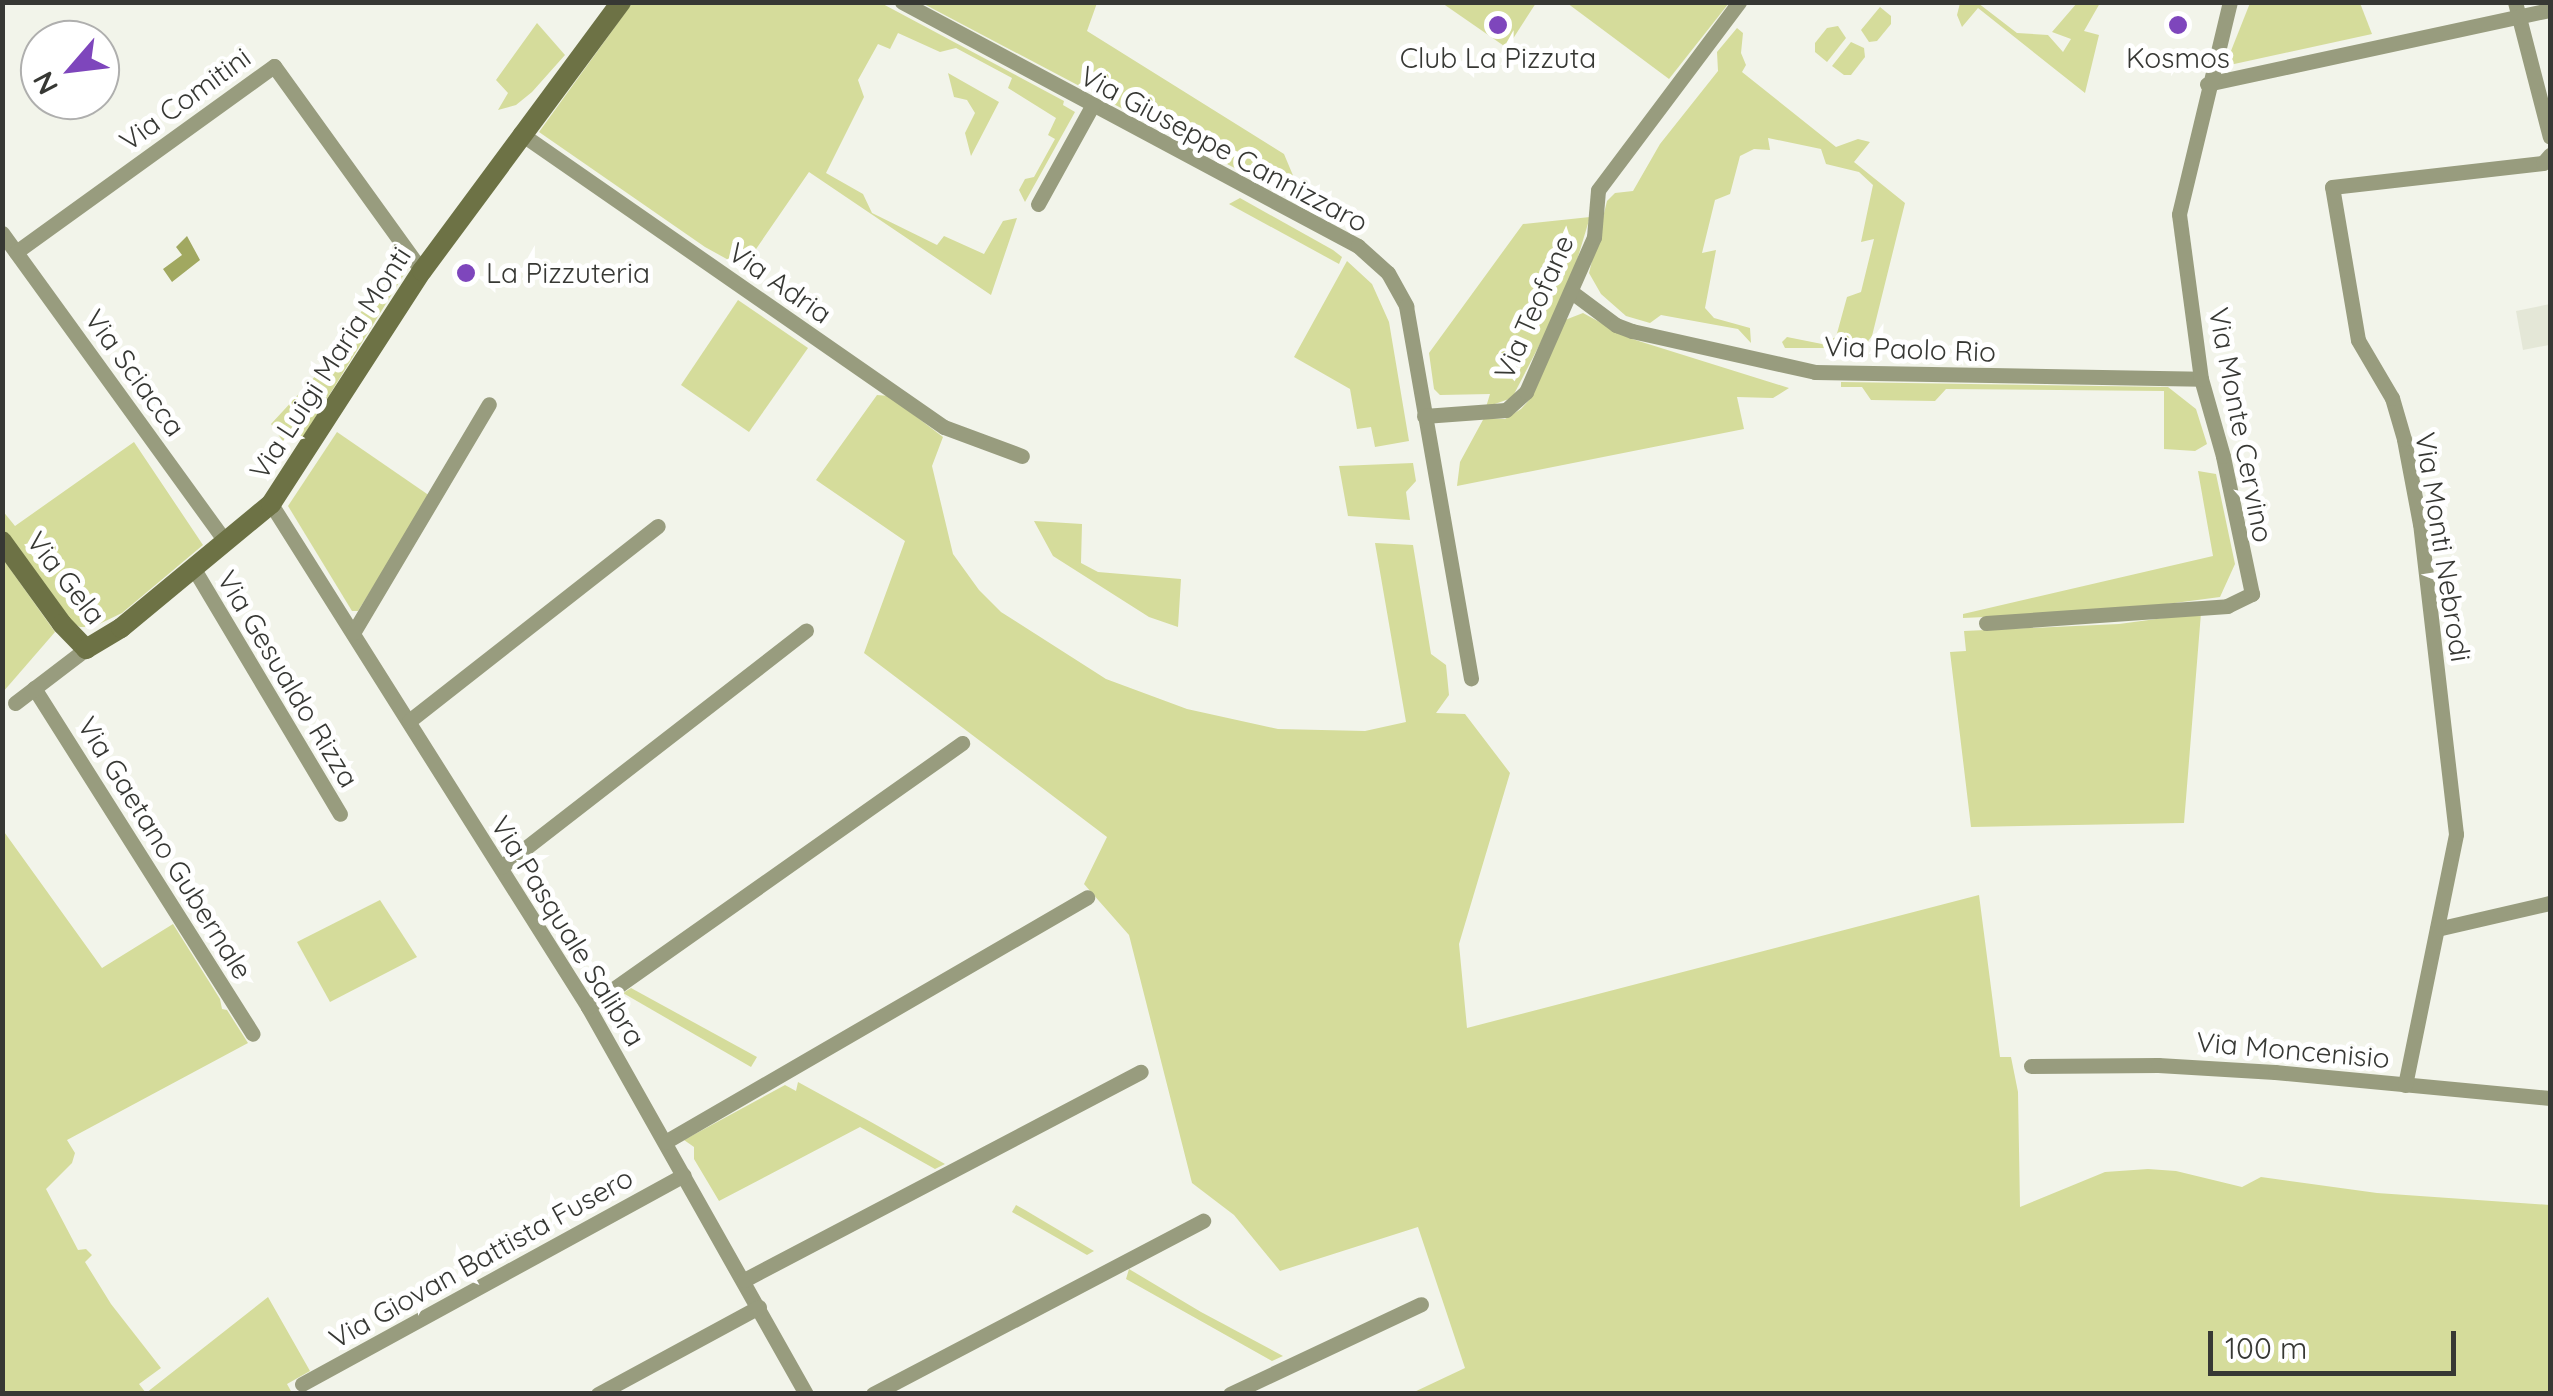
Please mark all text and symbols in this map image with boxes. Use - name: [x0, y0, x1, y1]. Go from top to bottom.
- marker: Club La Pizzuta: [1487, 14, 1509, 36]
- marker: Kosmos: [2167, 14, 2189, 36]
- north arrow: [20, 20, 120, 120]
- street label: Via Comitini: [113, 40, 257, 158]
- place label: Club La Pizzuta: [1400, 41, 1596, 75]
- place label: Kosmos: [2126, 41, 2230, 75]
- street label: Via Giuseppe Cannizzaro: [1074, 59, 1374, 239]
- text: N: [25, 66, 65, 101]
- street label: Via Teofane: [1487, 230, 1581, 384]
- street label: Via Adria: [722, 235, 838, 331]
- street label: Via Luigi Maria Monti: [242, 240, 418, 486]
- place label: La Pizzuteria: [486, 256, 650, 290]
- marker: La Pizzuteria: [455, 262, 477, 284]
- street label: Via Sciacca: [78, 303, 192, 443]
- street label: Via Monte Cervino: [2202, 305, 2280, 545]
- street label: Via Paolo Rio: [1823, 329, 1997, 369]
- street label: Via Monti Nebrodi: [2408, 430, 2478, 664]
- street label: Via Gela: [20, 525, 112, 631]
- street label: Via Gesualdo Rizza: [210, 565, 366, 793]
- street label: Via Gaetano Gubernale: [70, 711, 260, 985]
- street label: Via Pasquale Salibra: [484, 810, 652, 1052]
- street label: Via Moncenisio: [2195, 1025, 2391, 1075]
- street label: Via Giovan Battista Fusero: [323, 1160, 639, 1356]
- scale bar: [2213, 1311, 2460, 1373]
- text: 100 m: [2225, 1329, 2307, 1367]

